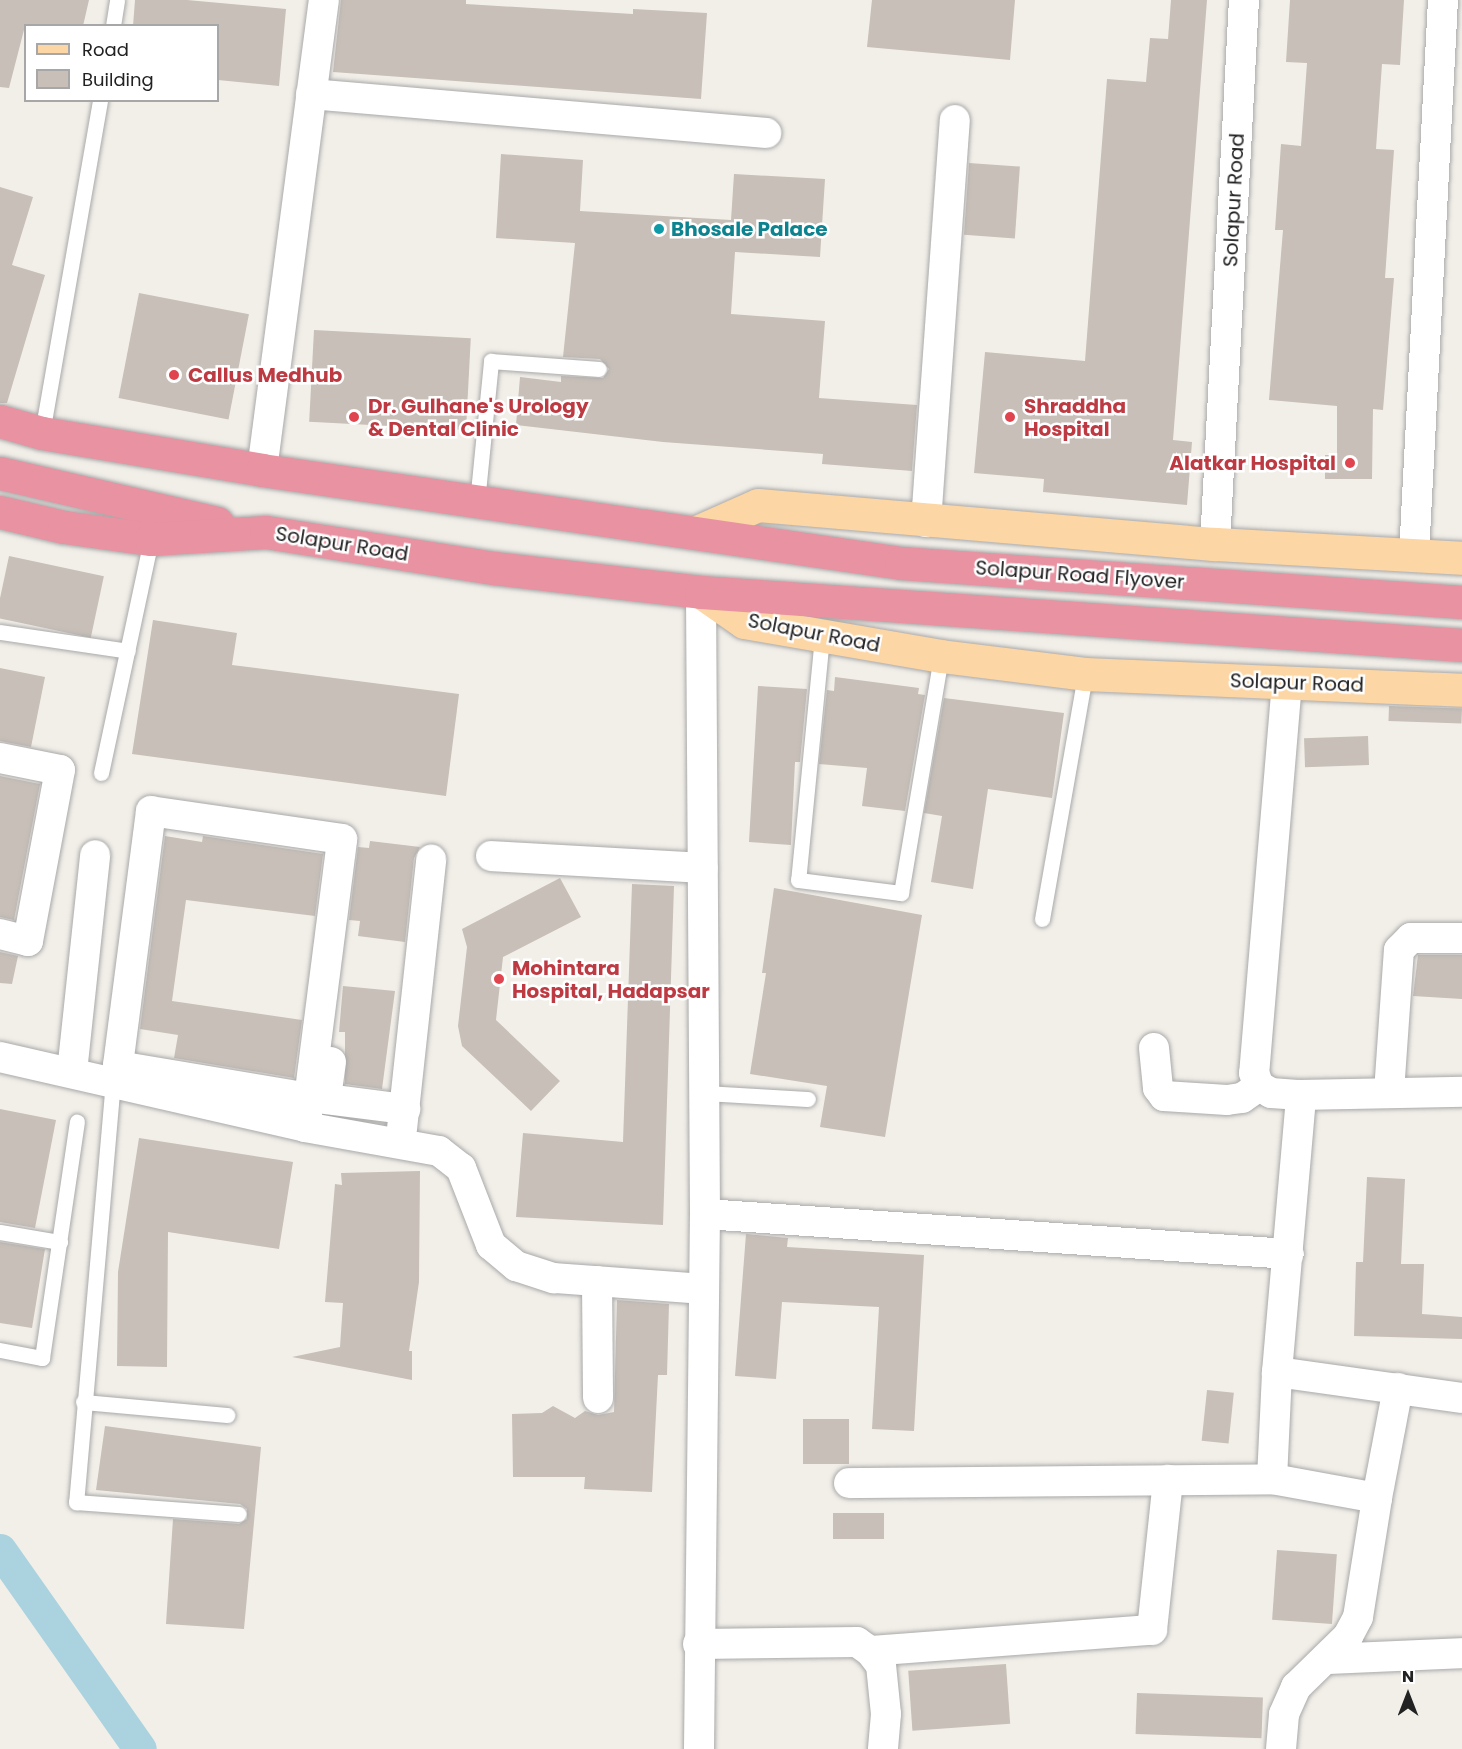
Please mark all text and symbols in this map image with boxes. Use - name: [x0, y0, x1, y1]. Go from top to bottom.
- legend: [24, 24, 219, 102]
- text: Road: [82, 37, 129, 62]
- text: Building: [82, 67, 154, 92]
- street label: Solapur Road: [1219, 132, 1249, 268]
- place label: Bhosale Palace: [671, 217, 828, 241]
- marker: Bhosale Palace: [652, 222, 666, 236]
- place label: Callus Medhub: [188, 363, 342, 387]
- marker: Callus Medhub: [165, 366, 183, 384]
- place label: Dr. Gulhane's Urology & Dental Clinic: [368, 394, 589, 441]
- place label: Shraddha Hospital: [1024, 394, 1126, 441]
- marker: Dr. Gulhane's Urology & Dental Clinic: [345, 408, 363, 426]
- marker: Shraddha Hospital: [1001, 408, 1019, 426]
- place label: Alatkar Hospital: [1169, 451, 1336, 475]
- marker: Alatkar Hospital: [1341, 454, 1359, 472]
- street label: Solapur Road: [274, 522, 410, 566]
- street label: Solapur Road Flyover: [975, 556, 1185, 594]
- street label: Solapur Road: [746, 608, 882, 658]
- street label: Solapur Road: [1230, 669, 1364, 697]
- place label: Mohintara Hospital, Hadapsar: [512, 956, 710, 1003]
- marker: Mohintara Hospital, Hadapsar: [490, 970, 508, 988]
- north arrow: [1378, 1665, 1438, 1725]
- text: N: [1402, 1665, 1414, 1688]

